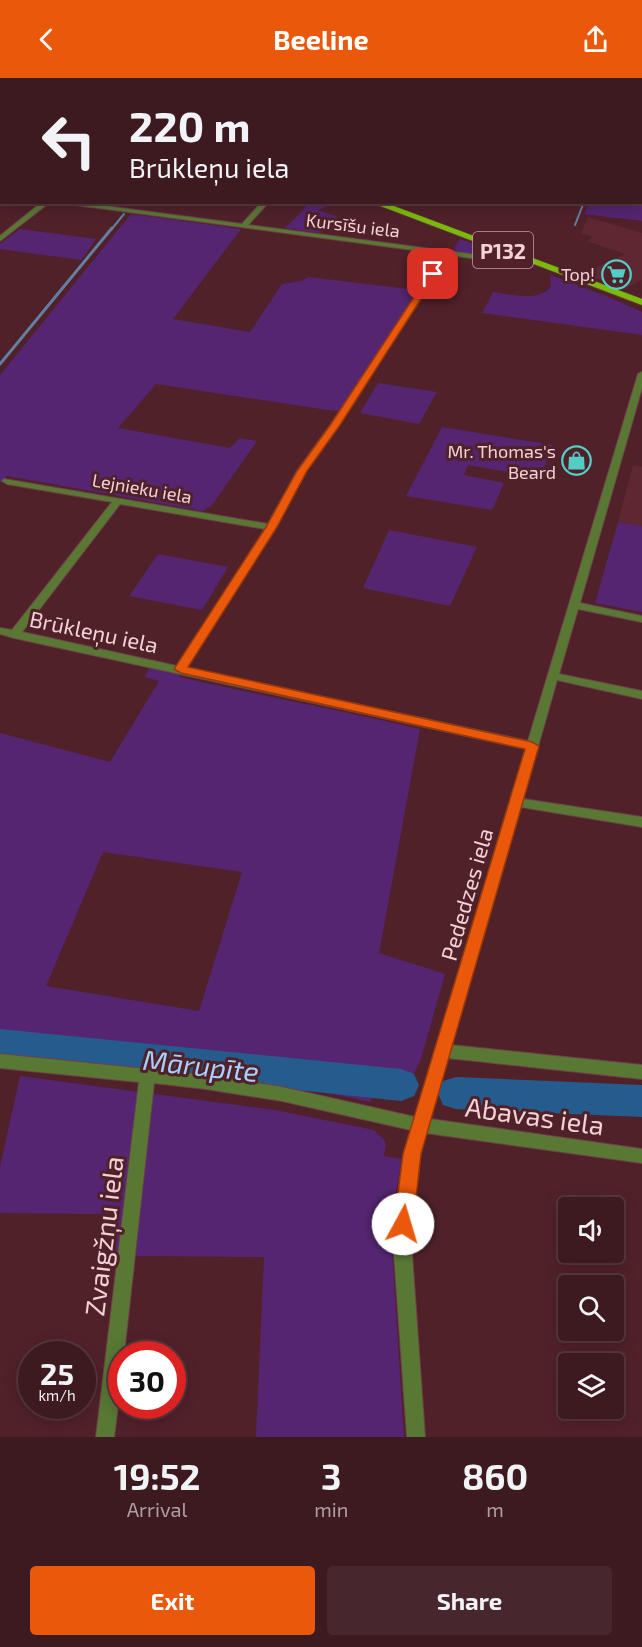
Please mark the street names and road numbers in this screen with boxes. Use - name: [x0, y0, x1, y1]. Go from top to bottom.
- street label: Kursīšu iela: [305, 208, 401, 242]
- road number: P132: [473, 232, 533, 268]
- street label: Lejnieku iela: [90, 468, 194, 508]
- street label: Brūkleņu iela: [27, 605, 161, 659]
- street label: Pededzes iela: [435, 825, 497, 963]
- street label: Abavas iela: [464, 1089, 606, 1141]
- street label: Zvaigžņu iela: [77, 1154, 132, 1318]

